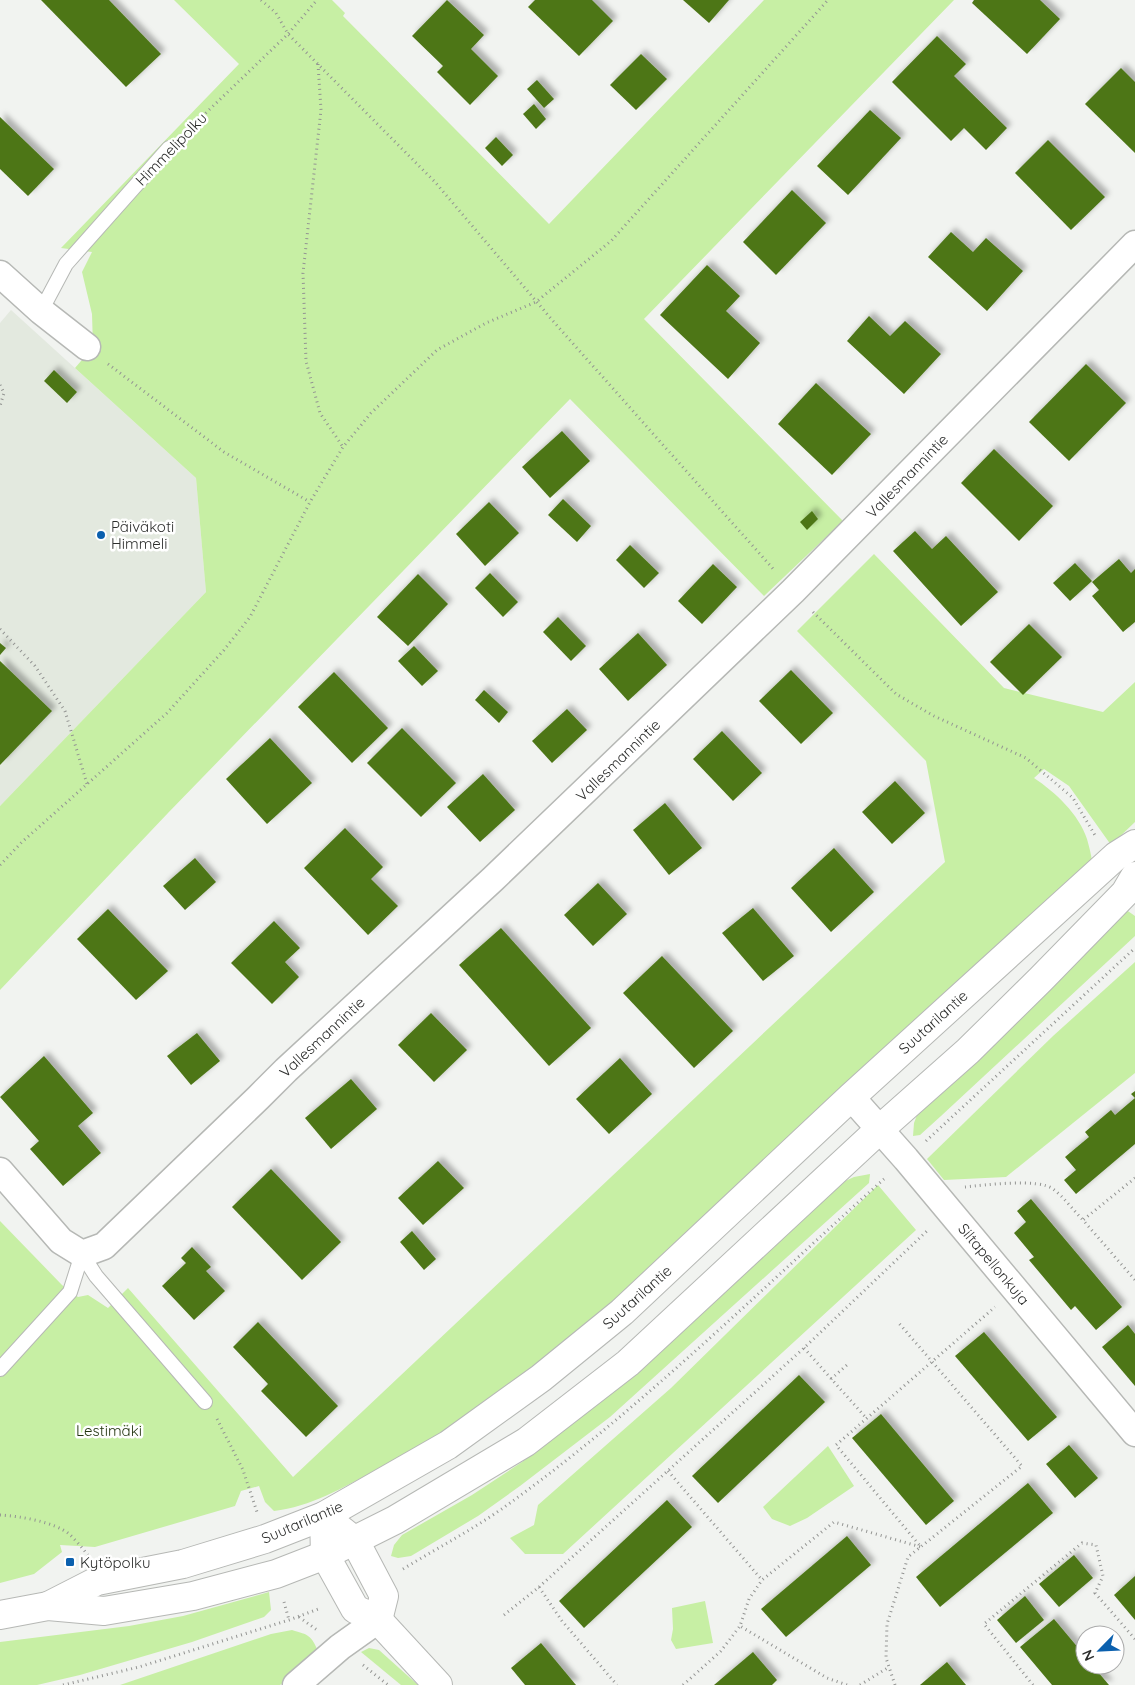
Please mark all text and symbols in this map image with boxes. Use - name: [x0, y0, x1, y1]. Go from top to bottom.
- street label: Himmelipolku: [131, 108, 211, 190]
- street label: Vallesmannintie: [862, 430, 952, 522]
- place label: Päiväkoti Himmeli: [111, 517, 174, 553]
- marker: Päiväkoti Himmeli: [95, 529, 107, 541]
- street label: Vallesmannintie: [572, 715, 664, 805]
- street label: Suutarilantie: [894, 986, 972, 1058]
- street label: Vallesmannintie: [275, 993, 369, 1081]
- street label: Siltapellonkuja: [954, 1219, 1034, 1309]
- street label: Suutarilantie: [598, 1261, 676, 1333]
- park label: Lestimäki: [76, 1421, 142, 1440]
- street label: Suutarilantie: [258, 1496, 346, 1548]
- place label: Kytöpolku: [80, 1553, 151, 1572]
- marker: Kytöpolku: [64, 1556, 76, 1568]
- north arrow: [1075, 1625, 1125, 1675]
- text: N: [1078, 1647, 1098, 1664]

